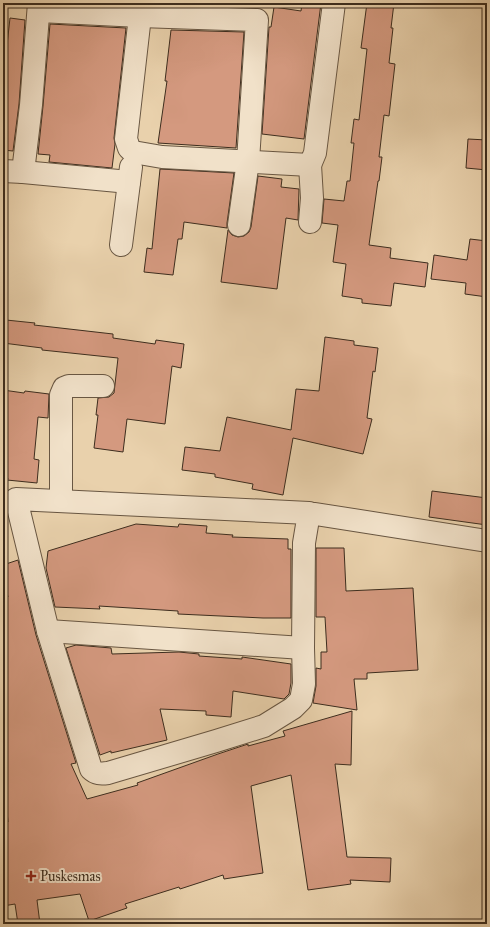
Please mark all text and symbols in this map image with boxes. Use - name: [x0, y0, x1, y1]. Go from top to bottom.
- place label: Puskesmas: [40, 868, 101, 885]
- marker: Puskesmas: [25, 870, 37, 882]

